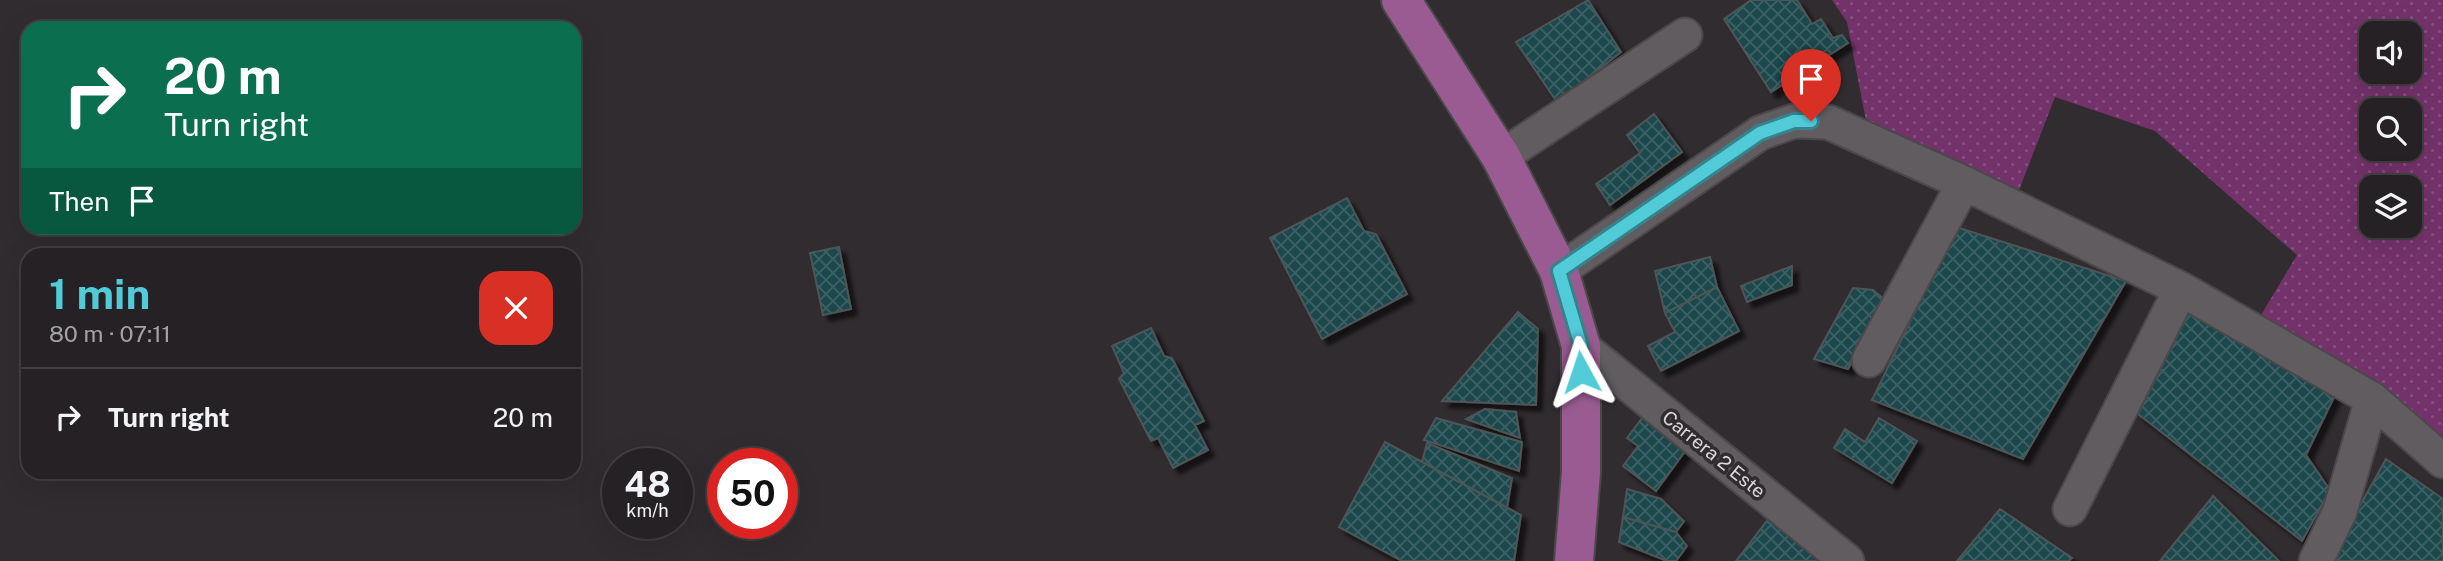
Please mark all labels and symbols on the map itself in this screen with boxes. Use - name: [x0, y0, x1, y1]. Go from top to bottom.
- pin: [1781, 49, 1841, 121]
- position arrow: [1544, 335, 1618, 409]
- street label: Carrera 2 Este: [1658, 406, 1770, 502]
- speed limit sign: 50: [707, 448, 798, 539]

